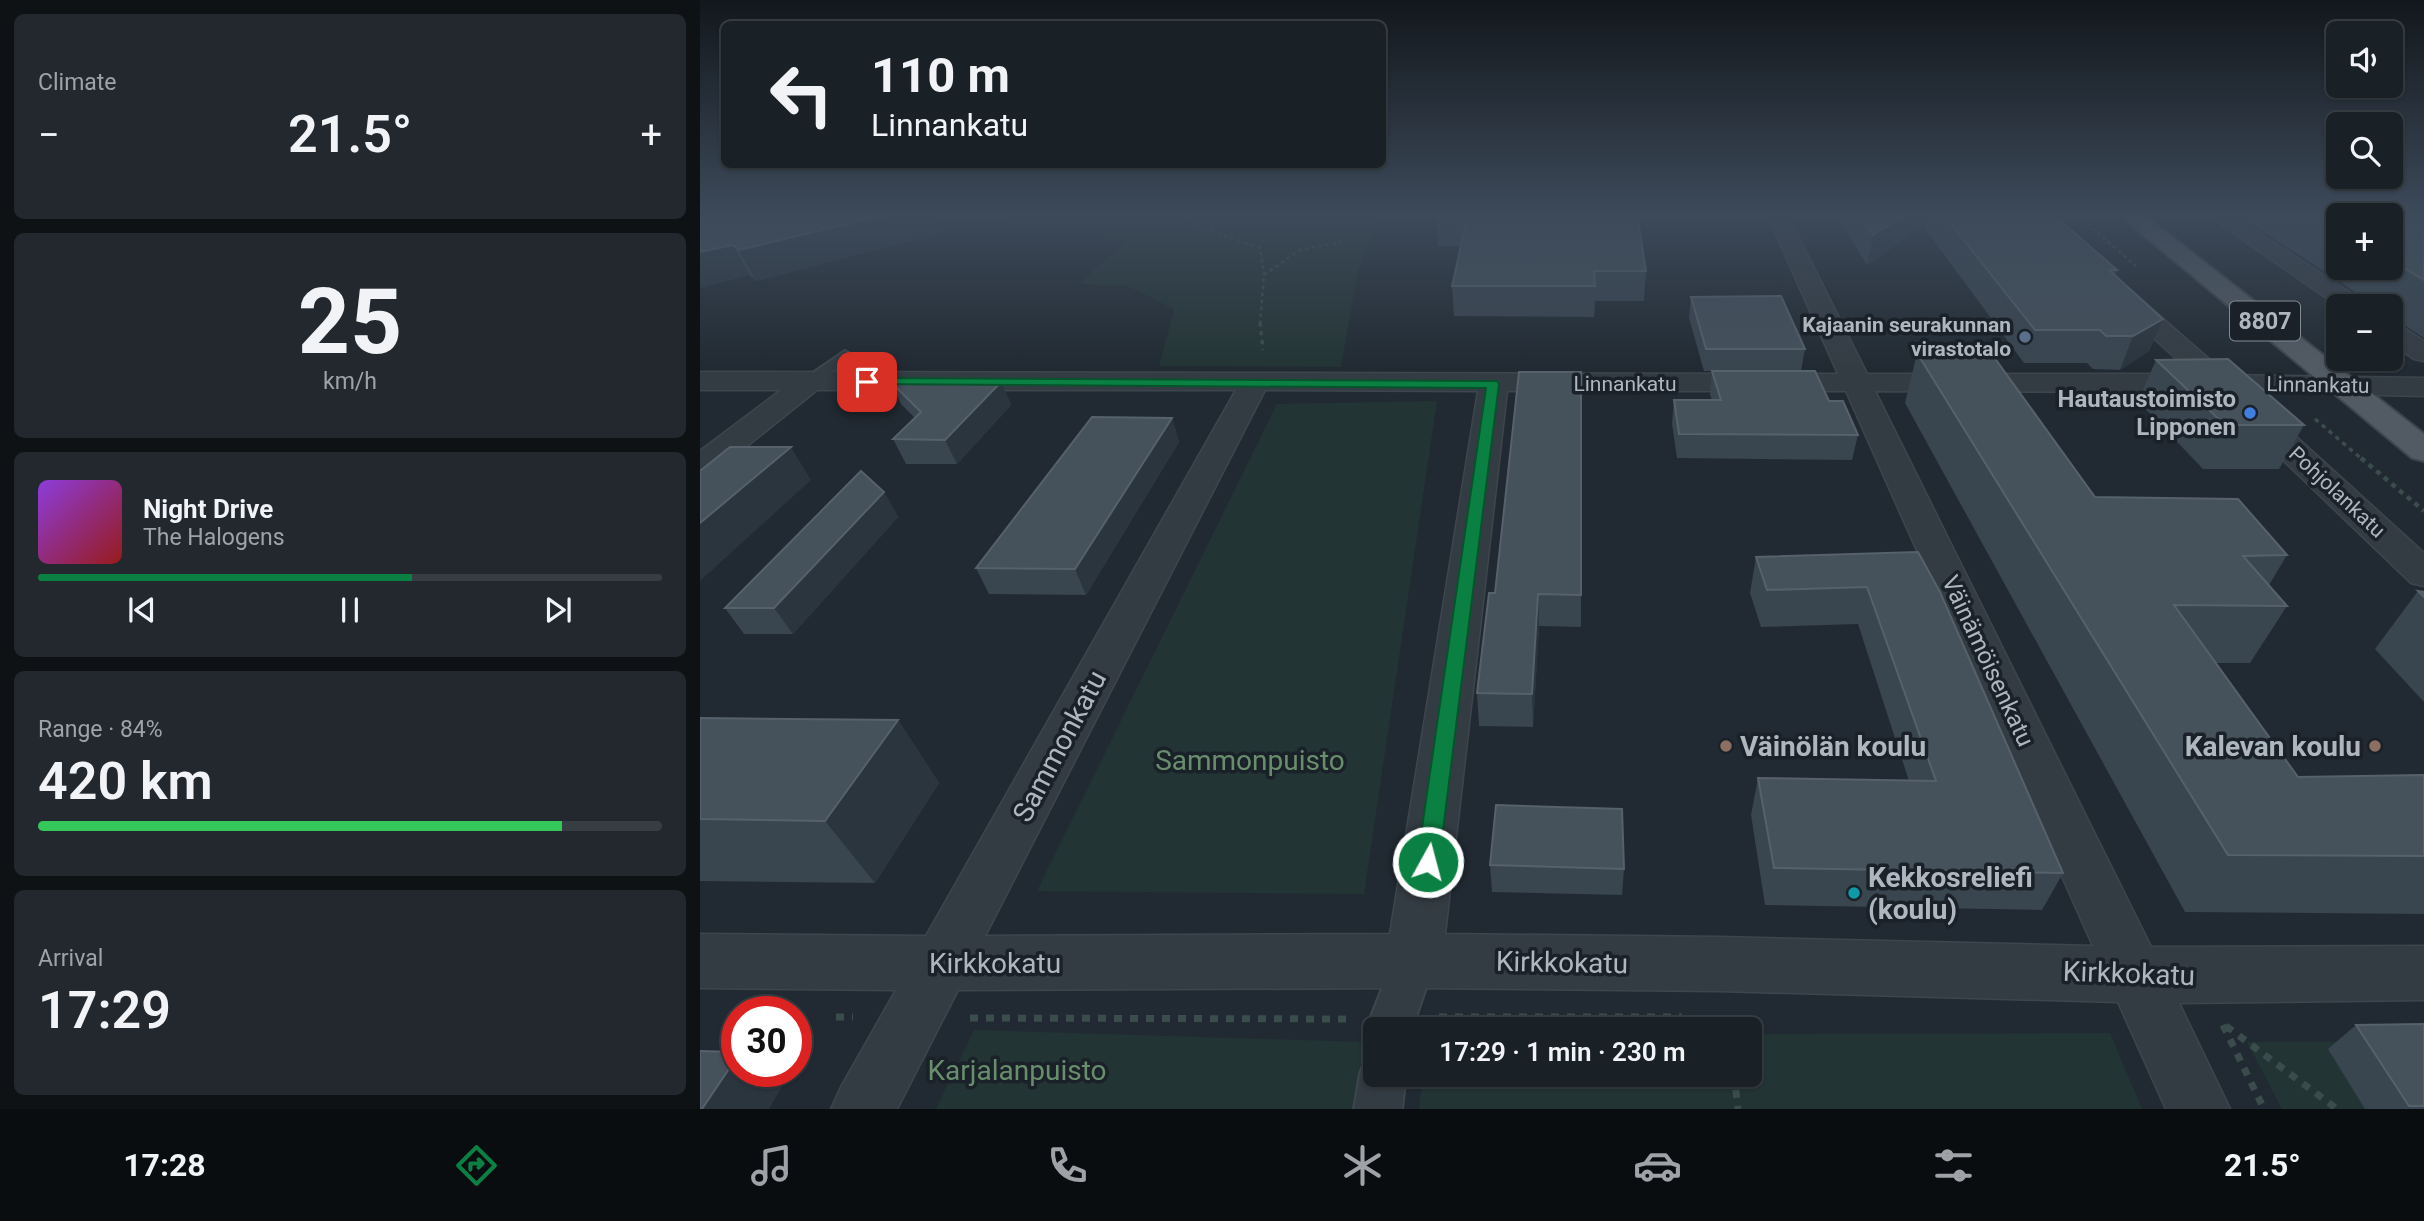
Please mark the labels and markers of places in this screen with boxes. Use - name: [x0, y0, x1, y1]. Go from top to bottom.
- place label: Kajaanin seurakunnan virastotalo: [1802, 313, 2011, 361]
- marker: Kajaanin seurakunnan virastotalo: [2017, 329, 2033, 345]
- pin: [837, 352, 897, 412]
- place label: Hautaustoimisto Lipponen: [2058, 385, 2236, 441]
- marker: Hautaustoimisto Lipponen: [2242, 405, 2258, 421]
- place label: Väinölän koulu: [1740, 730, 1926, 763]
- place label: Kalevan koulu: [2185, 730, 2361, 763]
- marker: Väinölän koulu: [1718, 738, 1734, 754]
- marker: Kalevan koulu: [2367, 738, 2383, 754]
- place label: Kekkosreliefi (koulu): [1868, 861, 2033, 926]
- marker: Kekkosreliefi (koulu): [1846, 885, 1862, 901]

